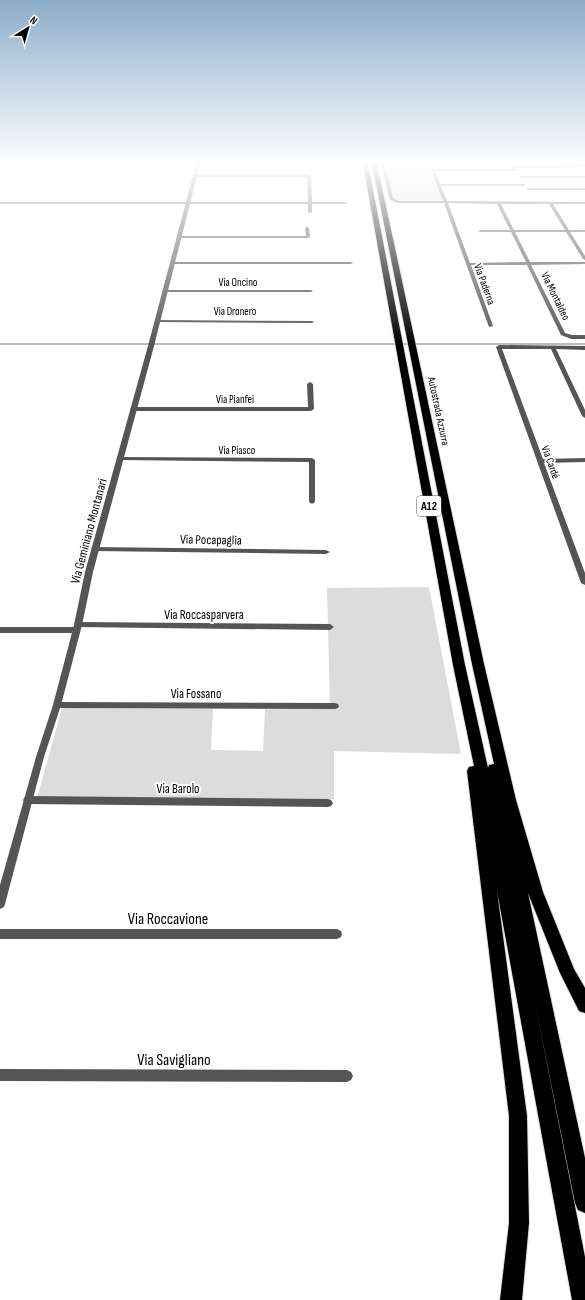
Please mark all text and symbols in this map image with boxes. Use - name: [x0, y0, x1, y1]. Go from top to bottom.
- north arrow: [8, 8, 48, 48]
- text: N: [27, 13, 40, 27]
- street label: Via Paderna: [471, 262, 498, 307]
- street label: Via Montaldeo: [538, 270, 573, 323]
- street label: Via Oncino: [219, 276, 258, 289]
- street label: Via Dronero: [214, 305, 257, 318]
- street label: Autostrada Azzurra: [425, 375, 452, 447]
- street label: Via Pianfei: [216, 393, 254, 406]
- street label: Via Piasco: [219, 444, 256, 457]
- street label: Via Cardé: [539, 444, 563, 481]
- street label: Via Geminiano Montanari: [67, 477, 111, 586]
- road number: A12: [417, 496, 441, 516]
- street label: Via Pocapaglia: [180, 531, 242, 549]
- street label: Via Roccasparvera: [164, 607, 244, 623]
- street label: Via Fossano: [171, 686, 221, 702]
- street label: Via Barolo: [157, 781, 199, 797]
- street label: Via Roccavione: [128, 910, 208, 929]
- street label: Via Savigliano: [137, 1051, 211, 1070]

